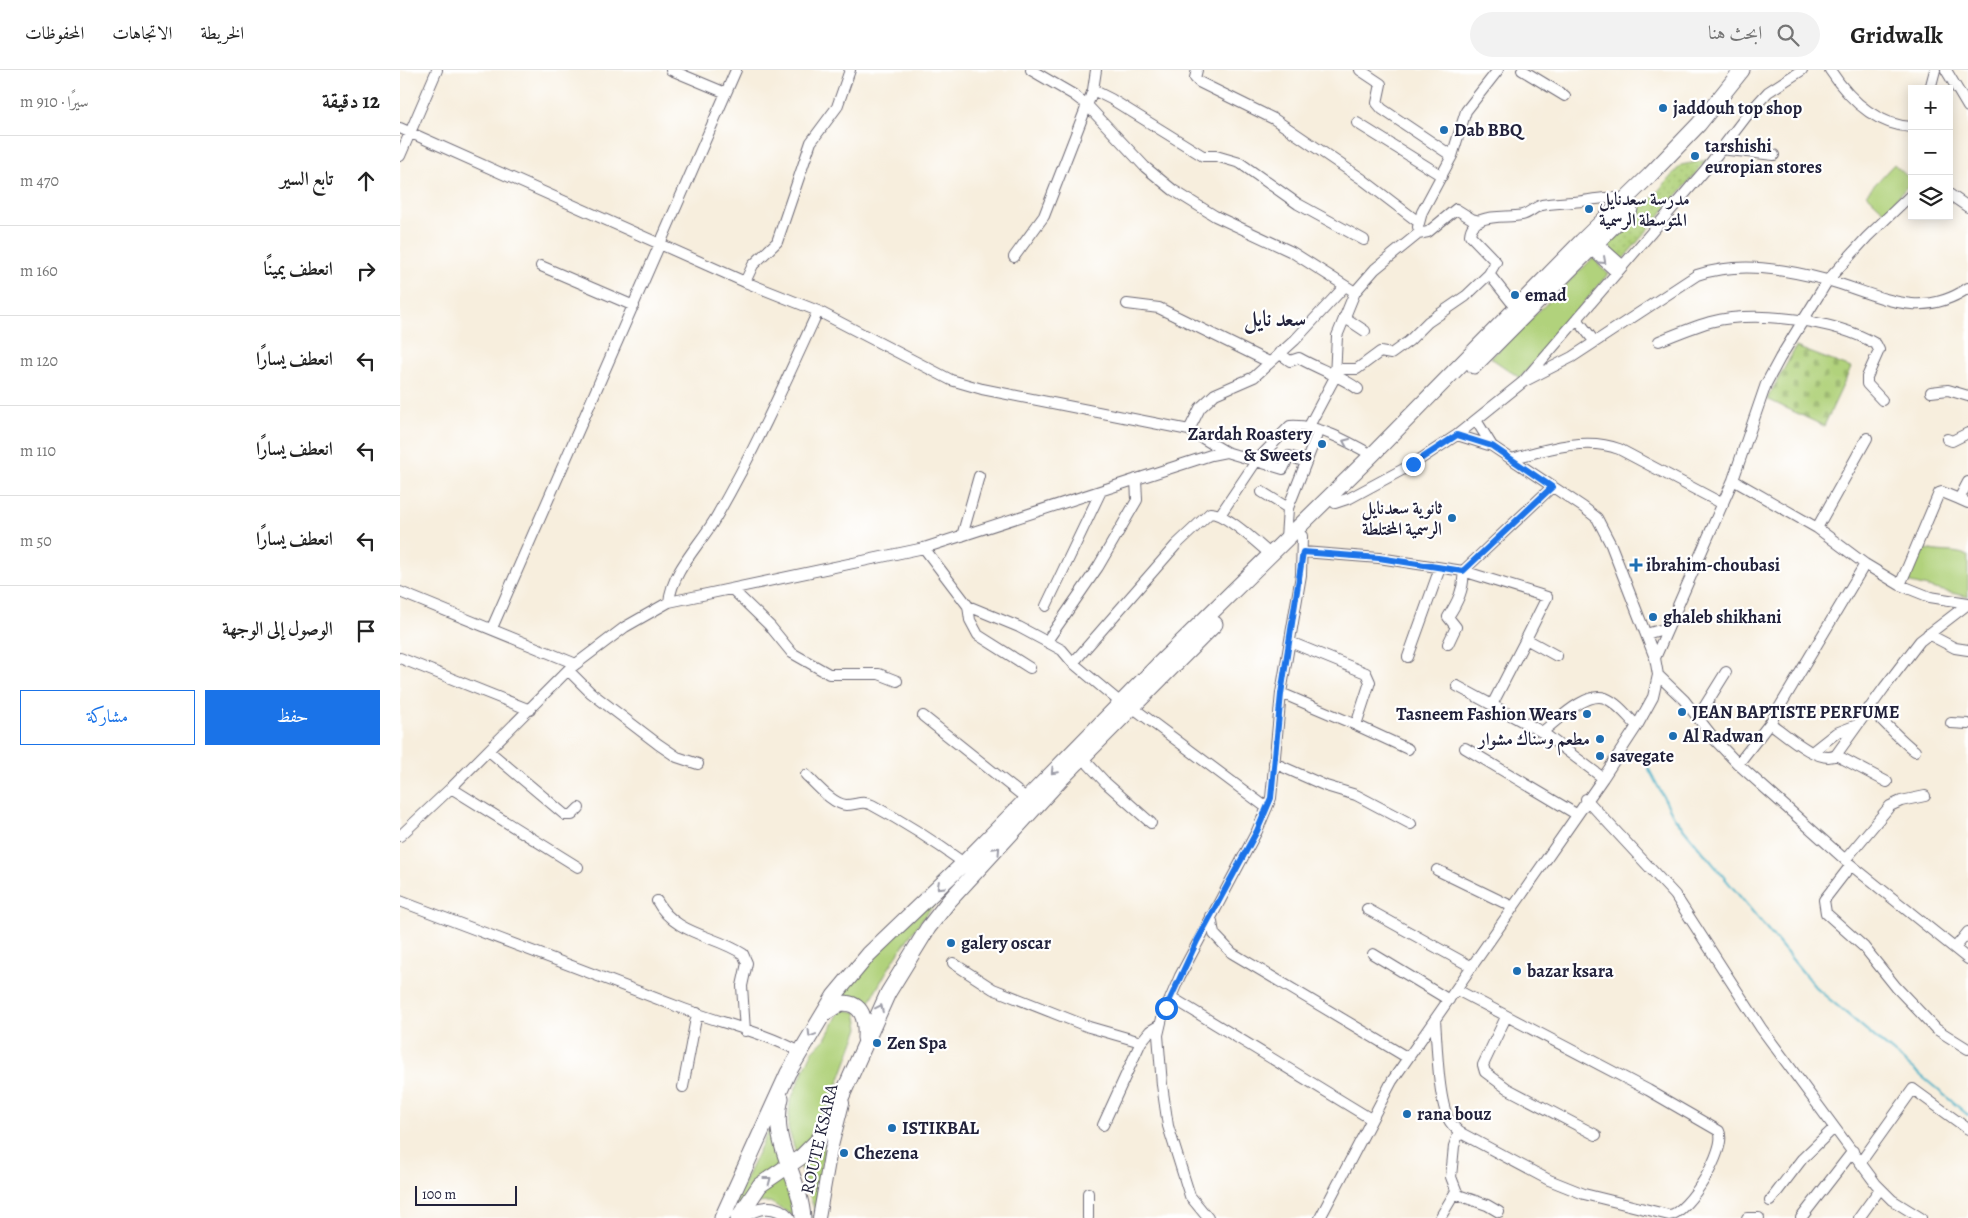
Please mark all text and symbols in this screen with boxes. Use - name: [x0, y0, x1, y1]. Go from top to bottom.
- search box: [1470, 12, 1820, 57]
- text: Gridwalk: [1850, 19, 1943, 51]
- text: ابحث هنا: [1708, 20, 1762, 46]
- text: المحفوظات: [25, 21, 84, 45]
- text: الاتجاهات: [112, 21, 172, 45]
- text: الخريطة: [200, 21, 244, 45]
- icon: search: [1774, 21, 1802, 49]
- map controls: [1908, 85, 1953, 220]
- button: +: [1908, 85, 1953, 130]
- text: 12 دقيقة: [322, 87, 380, 115]
- text: سيرًا · 910 m: [20, 91, 89, 113]
- place label: jaddouh top shop: [1673, 96, 1802, 120]
- marker: jaddouh top shop: [1657, 102, 1669, 114]
- place label: Dab BBQ: [1454, 118, 1525, 142]
- marker: Dab BBQ: [1438, 124, 1450, 136]
- button: −: [1908, 130, 1953, 175]
- place label: tarshishi europian stores: [1705, 134, 1822, 179]
- marker: tarshishi europian stores: [1689, 150, 1701, 162]
- text: تابع السير: [280, 166, 333, 192]
- icon: ahead: [352, 167, 380, 195]
- text: 470 m: [20, 170, 59, 192]
- button: layers: [1908, 175, 1953, 220]
- place label: مدرسة سعدنايل المتوسطة الرسمية: [1599, 187, 1690, 232]
- marker: مدرسة سعدنايل المتوسطة الرسمية: [1583, 203, 1595, 215]
- one-way arrow: [1597, 255, 1606, 264]
- text: انعطف يمينًا: [263, 256, 333, 282]
- icon: right: [352, 257, 380, 285]
- text: 160 m: [20, 260, 58, 282]
- place label: emad: [1525, 283, 1567, 307]
- marker: emad: [1509, 289, 1521, 301]
- district label: سعد نايل: [1244, 304, 1306, 334]
- text: انعطف يسارًا: [256, 346, 333, 372]
- icon: left: [352, 347, 380, 375]
- text: 120 m: [20, 350, 58, 372]
- place label: Zardah Roastery & Sweets: [1188, 422, 1313, 467]
- text: انعطف يسارًا: [256, 436, 333, 462]
- icon: left: [352, 437, 380, 465]
- one-way arrow: [1342, 437, 1351, 448]
- marker: Zardah Roastery & Sweets: [1316, 438, 1328, 450]
- text: 110 m: [20, 440, 56, 462]
- route end: [1402, 453, 1425, 476]
- place label: ثانوية سعدنايل الرسمية المختلطة: [1361, 496, 1443, 541]
- marker: ثانوية سعدنايل الرسمية المختلطة: [1446, 512, 1458, 524]
- text: انعطف يسارًا: [256, 526, 333, 552]
- icon: left: [352, 527, 380, 555]
- text: 50 m: [20, 530, 52, 552]
- place label: ibrahim-choubasi: [1646, 553, 1780, 577]
- marker: ibrahim-choubasi: [1630, 559, 1642, 571]
- place label: ghaleb shikhani: [1663, 605, 1782, 629]
- marker: ghaleb shikhani: [1647, 611, 1659, 623]
- text: الوصول إلى الوجهة: [222, 616, 333, 642]
- icon: arrive: [352, 617, 380, 645]
- button: مشاركة: [20, 690, 195, 745]
- button: حفظ: [205, 690, 380, 745]
- place label: JEAN BAPTISTE PERFUME: [1692, 700, 1900, 724]
- place label: Tasneem Fashion Wears: [1396, 702, 1577, 726]
- marker: JEAN BAPTISTE PERFUME: [1676, 706, 1688, 718]
- marker: Tasneem Fashion Wears: [1581, 708, 1593, 720]
- place label: Al Radwan: [1682, 724, 1764, 748]
- place label: مطعم وسناك مشوار: [1477, 727, 1590, 756]
- marker: Al Radwan: [1667, 730, 1679, 742]
- marker: مطعم وسناك مشوار: [1594, 733, 1606, 745]
- place label: savegate: [1610, 744, 1674, 768]
- marker: savegate: [1594, 750, 1606, 762]
- one-way arrow: [1051, 765, 1060, 774]
- one-way arrow: [991, 847, 1000, 856]
- one-way arrow: [936, 880, 945, 889]
- place label: galery oscar: [961, 931, 1052, 955]
- marker: galery oscar: [945, 937, 957, 949]
- place label: bazar ksara: [1526, 959, 1614, 983]
- marker: bazar ksara: [1511, 965, 1523, 977]
- route start: [1155, 997, 1178, 1020]
- one-way arrow: [874, 1005, 884, 1014]
- one-way arrow: [807, 1028, 817, 1037]
- place label: Zen Spa: [887, 1031, 947, 1055]
- marker: Zen Spa: [871, 1037, 883, 1049]
- street label: ROUTE KSARA: [795, 1081, 843, 1196]
- place label: rana bouz: [1417, 1102, 1491, 1126]
- marker: rana bouz: [1401, 1108, 1413, 1120]
- place label: ISTIKBAL: [902, 1116, 979, 1140]
- marker: ISTIKBAL: [886, 1122, 898, 1134]
- place label: Chezena: [854, 1141, 919, 1165]
- marker: Chezena: [838, 1147, 850, 1159]
- one-way arrow: [762, 1177, 771, 1186]
- scale bar: [415, 1183, 518, 1206]
- text: 100 m: [422, 1185, 456, 1204]

